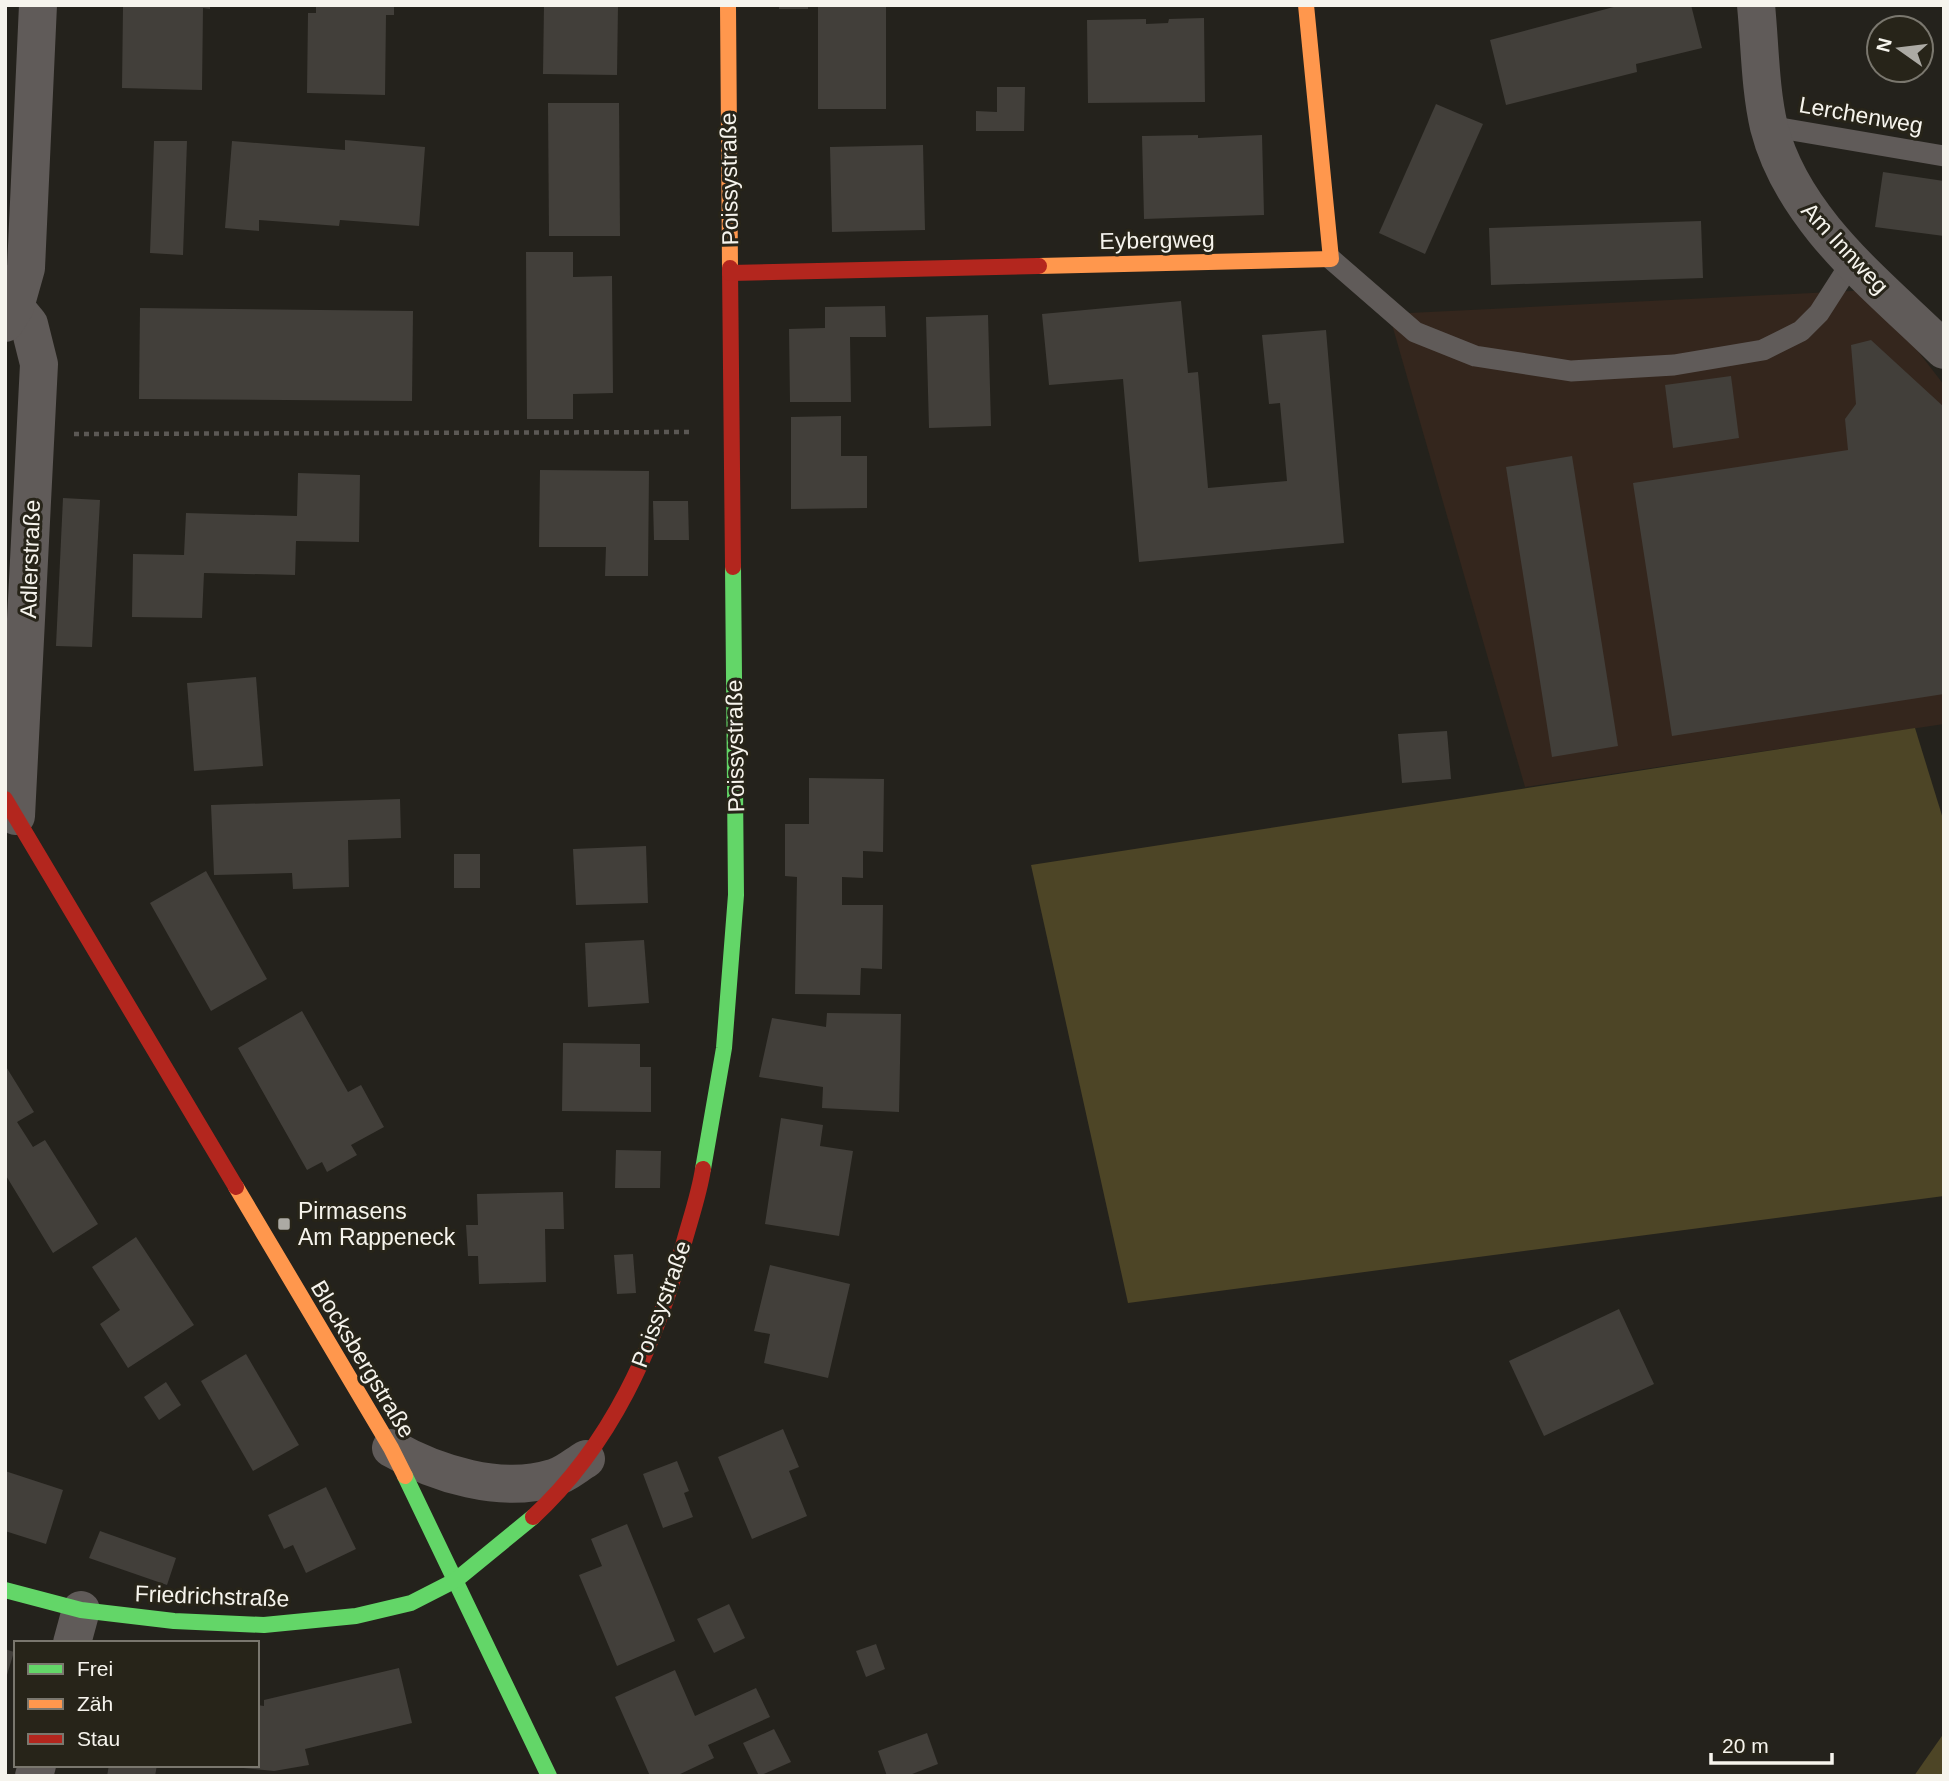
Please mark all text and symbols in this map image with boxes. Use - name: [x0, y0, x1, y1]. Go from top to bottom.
- north arrow: [1865, 14, 1935, 84]
- text: N: [1872, 36, 1896, 54]
- street label: Lerchenweg: [1797, 91, 1925, 139]
- street label: Poissystraße: [715, 112, 743, 246]
- street label: Am Innweg: [1796, 197, 1894, 299]
- street label: Eybergweg: [1099, 226, 1215, 254]
- street label: Adlerstraße: [15, 499, 45, 619]
- street label: Poissystraße: [721, 679, 749, 813]
- place label: Pirmasens Am Rappeneck: [298, 1198, 456, 1250]
- marker: Pirmasens Am Rappeneck: [276, 1216, 292, 1232]
- street label: Poissystraße: [626, 1237, 696, 1371]
- street label: Blocksbergstraße: [306, 1276, 420, 1442]
- street label: Friedrichstraße: [134, 1580, 290, 1612]
- legend: [14, 1641, 259, 1767]
- text: Frei: [77, 1657, 113, 1680]
- text: Zäh: [77, 1692, 113, 1715]
- scale bar: [1711, 1722, 1832, 1766]
- text: Stau: [77, 1727, 120, 1750]
- text: 20 m: [1722, 1734, 1769, 1757]

